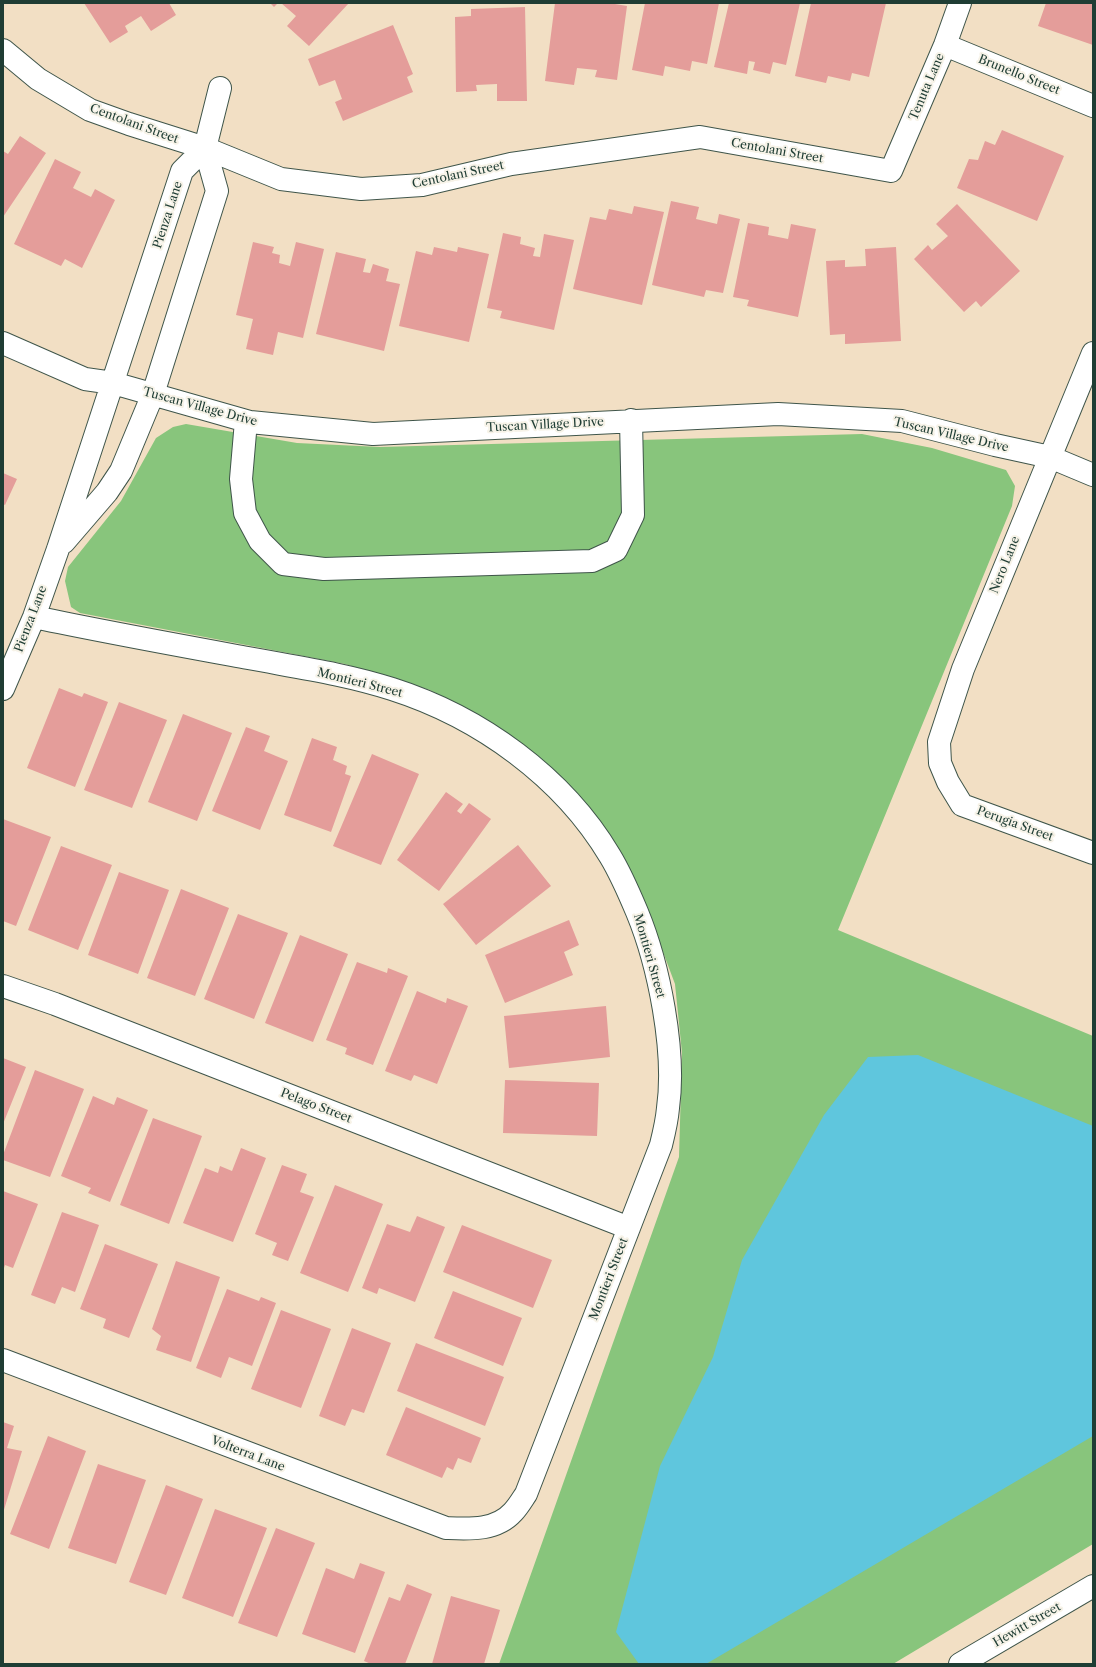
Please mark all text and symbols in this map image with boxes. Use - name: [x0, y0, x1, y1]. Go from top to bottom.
- street label: Tenuta Lane: [906, 51, 948, 123]
- street label: Brunello Street: [976, 52, 1062, 98]
- street label: Centolani Street: [88, 101, 180, 147]
- street label: Centolani Street: [730, 136, 824, 166]
- street label: Centolani Street: [411, 158, 505, 192]
- street label: Pienza Lane: [150, 180, 186, 250]
- street label: Tuscan Village Drive: [141, 385, 259, 429]
- street label: Tuscan Village Drive: [486, 415, 604, 435]
- street label: Tuscan Village Drive: [892, 415, 1010, 455]
- street label: Nero Lane: [987, 534, 1023, 596]
- street label: Pienza Lane: [12, 584, 50, 654]
- street label: Montieri Street: [316, 665, 404, 701]
- street label: Perugia Street: [975, 804, 1055, 844]
- street label: Montieri Street: [630, 912, 668, 1000]
- street label: Pelago Street: [278, 1086, 354, 1126]
- street label: Montieri Street: [587, 1236, 631, 1322]
- street label: Volterra Lane: [209, 1433, 287, 1475]
- street label: Hewitt Street: [991, 1600, 1063, 1650]

